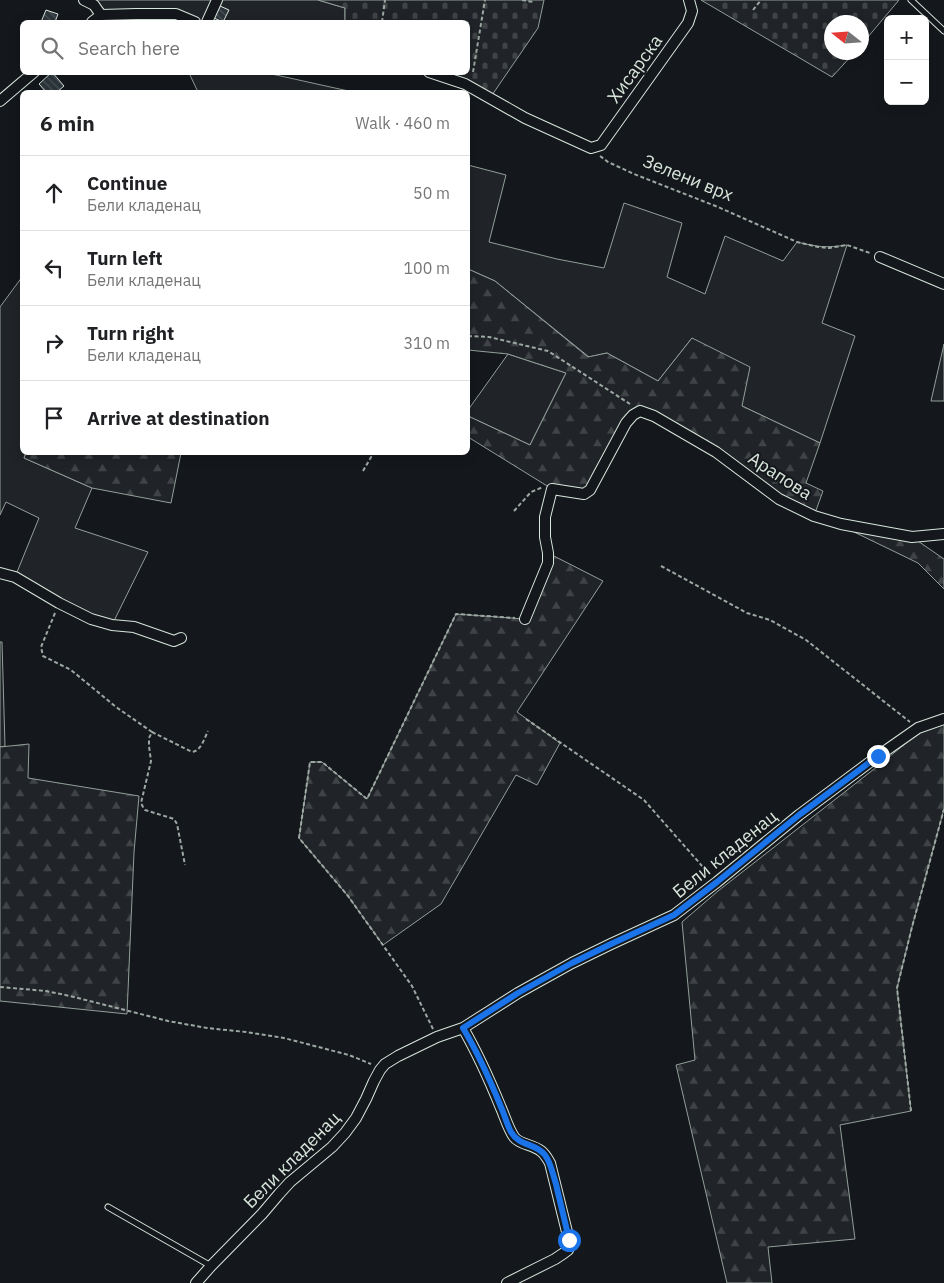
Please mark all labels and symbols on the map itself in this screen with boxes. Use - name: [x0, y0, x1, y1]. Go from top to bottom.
- north arrow: [824, 15, 869, 60]
- street label: Хисарска: [602, 30, 667, 107]
- street label: Зелени врх: [640, 149, 737, 206]
- street label: Арапова: [744, 446, 817, 505]
- route end: [867, 745, 890, 768]
- street label: Бели кладенац: [668, 804, 782, 903]
- street label: Бели кладенац: [238, 1106, 345, 1213]
- route start: [558, 1229, 581, 1252]

